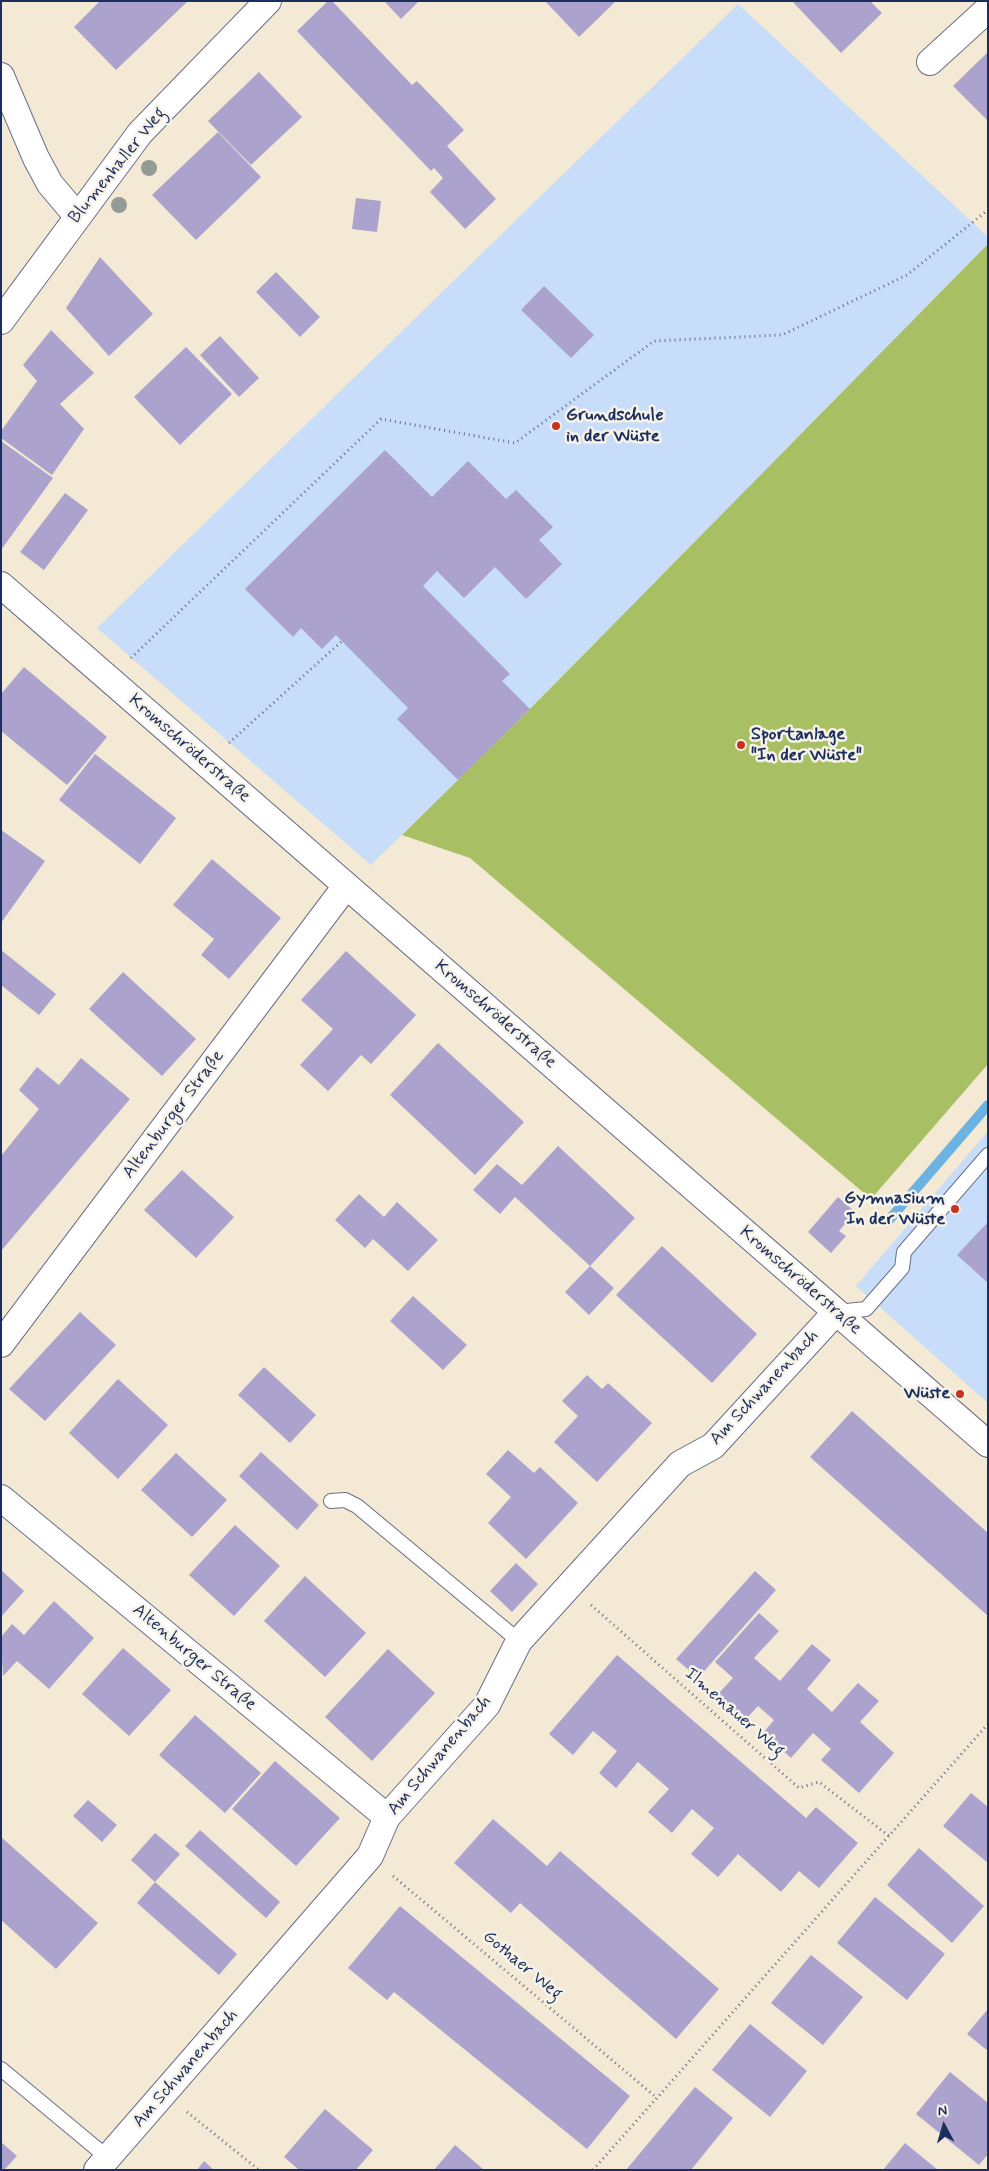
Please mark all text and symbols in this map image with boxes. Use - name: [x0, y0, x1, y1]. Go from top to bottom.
- street label: Blumenhaller Weg: [65, 104, 171, 228]
- place label: Grundschule in der Wüste: [566, 405, 664, 448]
- marker: Grundschule in der Wüste: [550, 420, 562, 432]
- street label: Kromschröderstraße: [123, 690, 255, 808]
- place label: Sportanlage "In der Wüste": [751, 724, 862, 766]
- marker: Sportanlage "In der Wüste": [735, 739, 747, 751]
- street label: Kromschröderstraße: [429, 956, 561, 1074]
- street label: Altenburger Straße: [119, 1047, 229, 1183]
- place label: Gymnasium In der Wüste: [844, 1188, 945, 1230]
- marker: Gymnasium In der Wüste: [949, 1203, 961, 1215]
- street label: Kromschröderstraße: [734, 1222, 866, 1340]
- street label: Am Schwanenbach: [706, 1326, 824, 1450]
- place label: Wüste: [904, 1383, 950, 1405]
- marker: Wüste: [954, 1388, 966, 1400]
- street label: Altenburger Straße: [128, 1600, 260, 1716]
- street label: Ilmenauer Weg: [680, 1664, 788, 1762]
- street label: Am Schwanenbach: [384, 1692, 496, 1820]
- street label: Gothaer Weg: [478, 1926, 566, 2006]
- street label: Am Schwanenbach: [129, 2005, 243, 2133]
- north arrow: [919, 2101, 969, 2151]
- text: N: [937, 2102, 948, 2121]

